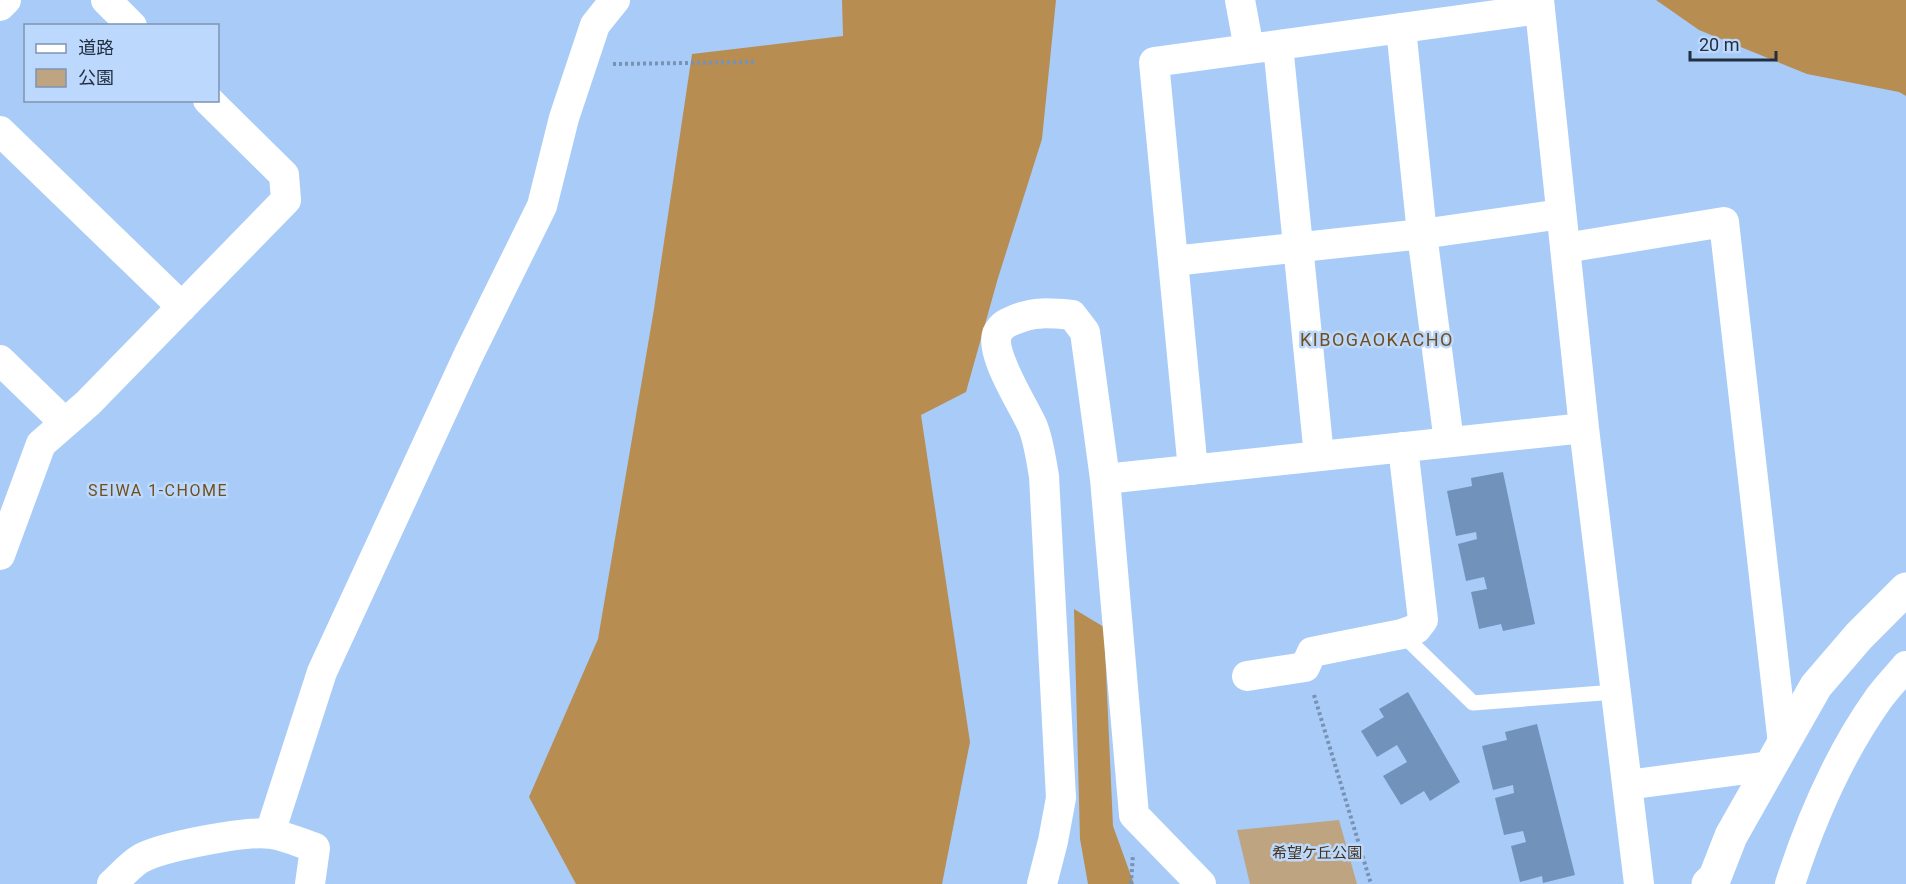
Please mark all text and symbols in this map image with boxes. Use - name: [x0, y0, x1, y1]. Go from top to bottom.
- legend: [24, 24, 219, 102]
- scale bar: [1690, 24, 1776, 62]
- text: 20 m: [1699, 34, 1739, 55]
- text: 道路: [78, 37, 114, 58]
- text: 公園: [78, 67, 114, 88]
- district label: KIBOGAOKACHO: [1300, 329, 1454, 350]
- district label: SEIWA 1-CHOME: [88, 481, 228, 500]
- park label: 希望ケ丘公園: [1272, 844, 1362, 862]

